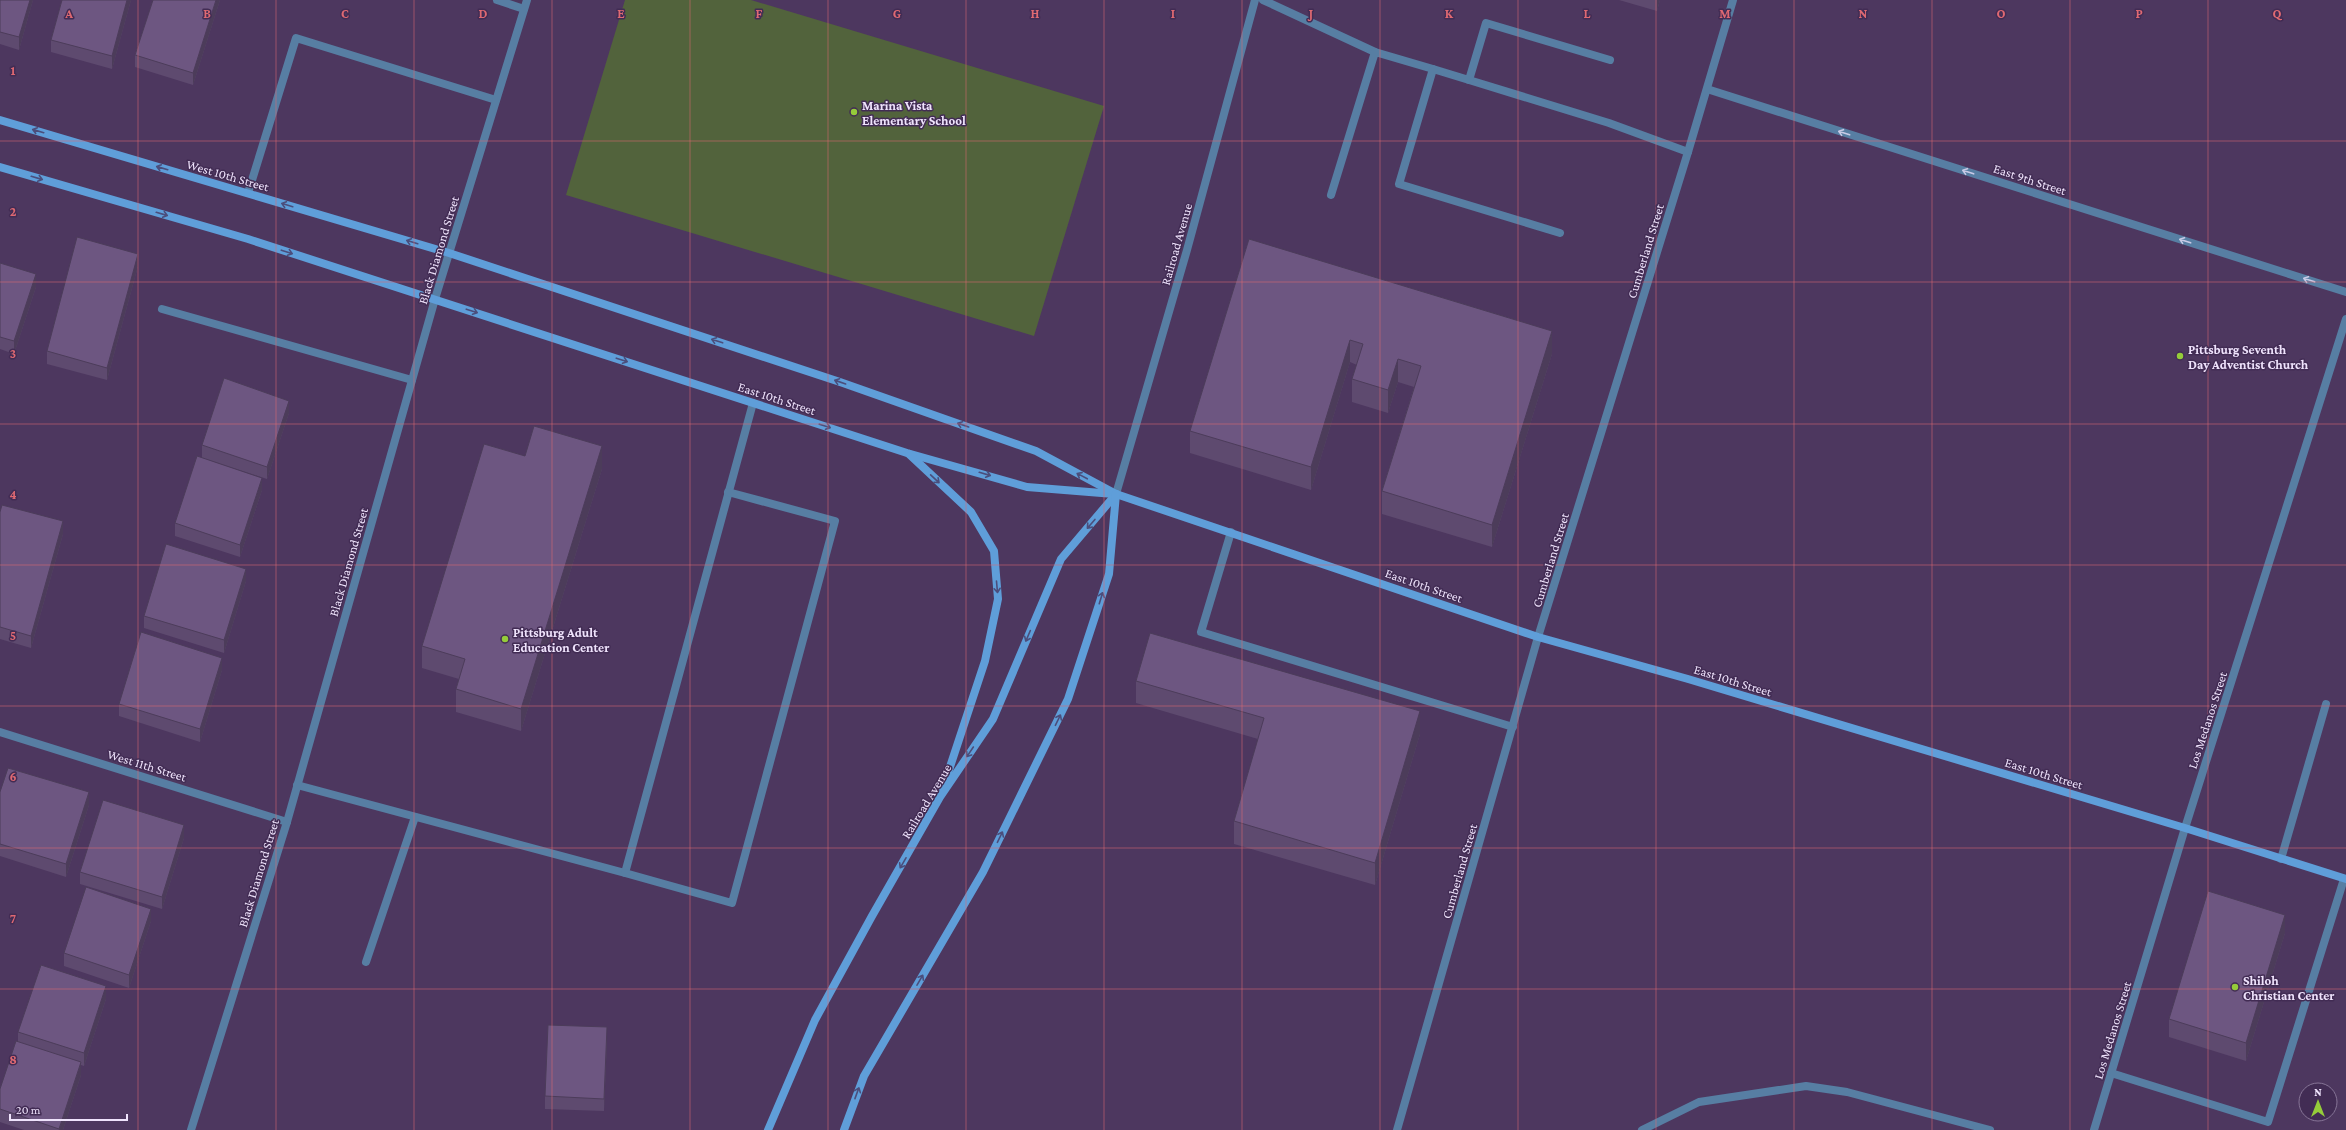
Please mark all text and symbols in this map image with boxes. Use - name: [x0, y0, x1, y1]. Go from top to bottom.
- text: A: [64, 6, 73, 21]
- text: B: [203, 6, 211, 21]
- text: C: [341, 6, 349, 21]
- text: D: [479, 6, 488, 21]
- text: E: [617, 6, 625, 21]
- text: F: [756, 6, 763, 21]
- text: G: [893, 6, 901, 21]
- text: H: [1031, 6, 1040, 21]
- text: I: [1171, 6, 1175, 21]
- text: J: [1307, 6, 1313, 21]
- text: K: [1445, 6, 1454, 21]
- text: L: [1584, 6, 1591, 21]
- text: M: [1719, 6, 1731, 21]
- text: N: [1859, 6, 1868, 21]
- text: O: [1997, 6, 2006, 21]
- text: P: [2135, 6, 2143, 21]
- text: Q: [2273, 6, 2283, 21]
- text: 1: [11, 63, 16, 78]
- place label: Marina Vista Elementary School: [862, 98, 966, 128]
- marker: Marina Vista Elementary School: [849, 107, 859, 117]
- one-way arrow: [31, 127, 44, 134]
- one-way arrow: [1837, 129, 1850, 136]
- street label: West 10th Street: [185, 157, 271, 195]
- street label: East 9th Street: [1992, 161, 2069, 199]
- one-way arrow: [156, 164, 169, 171]
- one-way arrow: [1961, 168, 1974, 175]
- one-way arrow: [31, 175, 44, 182]
- street label: Black Diamond Street: [415, 194, 462, 306]
- one-way arrow: [281, 201, 294, 208]
- street label: Railroad Avenue: [1158, 201, 1195, 287]
- street label: Cumberland Street: [1624, 201, 1667, 300]
- text: 2: [10, 204, 17, 219]
- one-way arrow: [155, 211, 168, 218]
- one-way arrow: [2179, 237, 2192, 244]
- one-way arrow: [405, 238, 418, 245]
- one-way arrow: [280, 249, 293, 256]
- one-way arrow: [2303, 276, 2316, 283]
- one-way arrow: [465, 308, 478, 315]
- one-way arrow: [710, 337, 723, 344]
- place label: Pittsburg Seventh Day Adventist Church: [2188, 342, 2309, 372]
- text: 3: [10, 346, 16, 361]
- marker: Pittsburg Seventh Day Adventist Church: [2175, 351, 2185, 361]
- one-way arrow: [615, 357, 628, 364]
- one-way arrow: [834, 378, 847, 385]
- street label: East 10th Street: [736, 379, 818, 418]
- one-way arrow: [957, 420, 969, 428]
- one-way arrow: [819, 423, 832, 430]
- one-way arrow: [978, 471, 991, 478]
- one-way arrow: [1076, 471, 1088, 479]
- one-way arrow: [930, 474, 940, 483]
- text: 4: [9, 487, 17, 502]
- street label: Black Diamond Street: [326, 505, 371, 618]
- street label: Cumberland Street: [1529, 510, 1572, 609]
- one-way arrow: [1087, 518, 1096, 529]
- street label: East 10th Street: [1383, 565, 1465, 606]
- one-way arrow: [993, 580, 1000, 593]
- one-way arrow: [1098, 592, 1106, 604]
- place label: Pittsburg Adult Education Center: [513, 625, 610, 655]
- text: 5: [10, 628, 16, 643]
- one-way arrow: [1024, 629, 1031, 641]
- marker: Pittsburg Adult Education Center: [500, 634, 510, 644]
- street label: East 10th Street: [1692, 661, 1774, 700]
- street label: Los Medanos Street: [2185, 669, 2230, 771]
- one-way arrow: [1054, 715, 1062, 727]
- street label: West 11th Street: [106, 746, 189, 785]
- one-way arrow: [966, 746, 974, 758]
- street label: East 10th Street: [2003, 754, 2085, 793]
- street label: Railroad Avenue: [898, 761, 955, 841]
- text: 6: [9, 769, 17, 784]
- street label: Black Diamond Street: [235, 817, 282, 929]
- street label: Cumberland Street: [1439, 821, 1480, 920]
- one-way arrow: [997, 831, 1005, 843]
- one-way arrow: [898, 857, 906, 869]
- text: 7: [10, 911, 16, 926]
- place label: Shiloh Christian Center: [2243, 973, 2335, 1003]
- one-way arrow: [917, 974, 925, 986]
- street label: Los Medanos Street: [2090, 979, 2135, 1081]
- marker: Shiloh Christian Center: [2230, 982, 2240, 992]
- text: 8: [9, 1052, 17, 1067]
- north arrow: [2298, 1082, 2338, 1122]
- text: N: [2314, 1086, 2322, 1098]
- one-way arrow: [854, 1088, 862, 1100]
- scale bar: [10, 1096, 127, 1122]
- text: 20 m: [16, 1103, 41, 1117]

